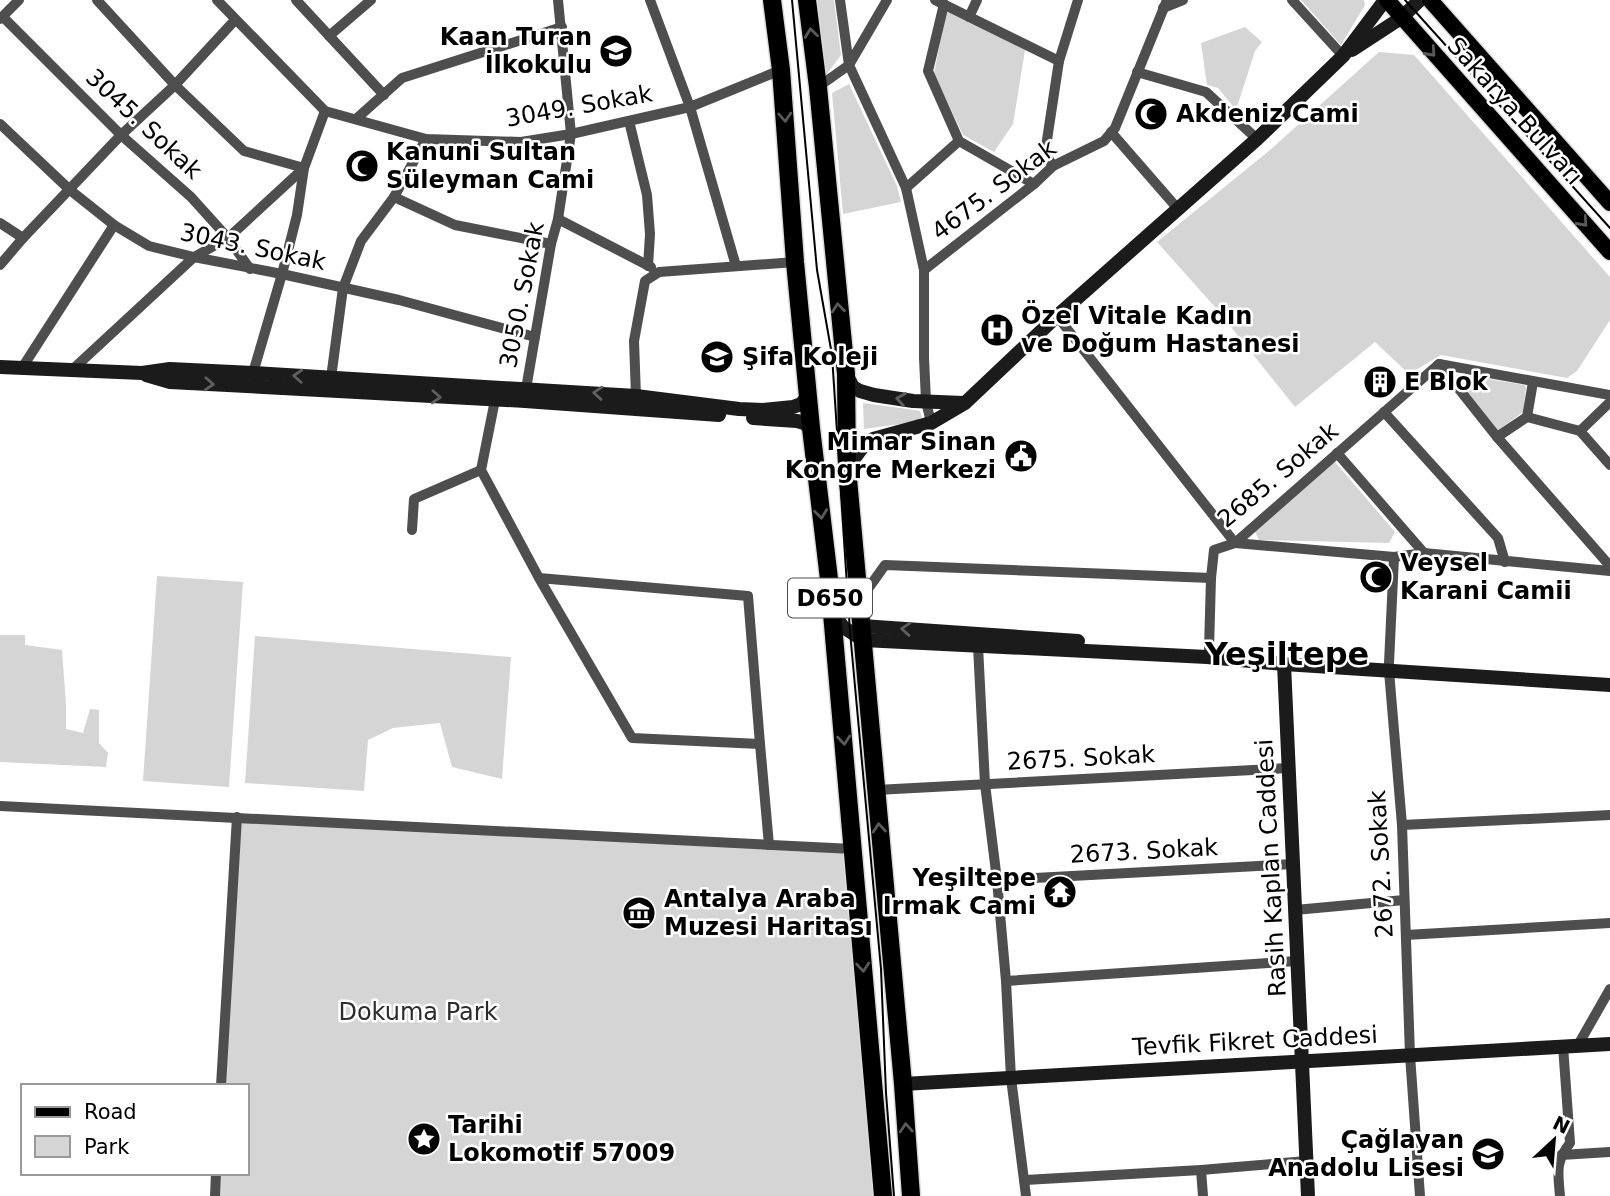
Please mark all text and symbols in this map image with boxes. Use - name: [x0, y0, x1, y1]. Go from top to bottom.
- place label: Kaan Turan İlkokulu: [440, 23, 592, 79]
- one-way arrow: [804, 27, 819, 39]
- school or university icon: Kaan Turan İlkokulu: [597, 32, 635, 70]
- street label: Sakarya Bulvarı: [1442, 32, 1588, 190]
- one-way arrow: [1423, 43, 1436, 56]
- street label: 3045. Sokak: [80, 63, 208, 185]
- street label: 3049. Sokak: [504, 79, 655, 133]
- mosque icon: Akdeniz Cami: [1132, 95, 1170, 133]
- place label: Akdeniz Cami: [1176, 100, 1359, 128]
- one-way arrow: [777, 111, 792, 122]
- street label: 4675. Sokak: [926, 134, 1062, 246]
- place label: Kanuni Sultan Süleyman Cami: [386, 138, 594, 194]
- mosque icon: Kanuni Sultan Süleyman Cami: [343, 147, 381, 185]
- one-way arrow: [1574, 213, 1587, 226]
- street label: 3043. Sokak: [178, 218, 329, 276]
- street label: 3050. Sokak: [494, 219, 550, 370]
- place label: Özel Vitale Kadın ve Doğum Hastanesi: [1021, 300, 1299, 358]
- one-way arrow: [831, 303, 846, 314]
- hospital icon: Özel Vitale Kadın ve Doğum Hastanesi: [978, 311, 1016, 349]
- school or university icon: Şifa Koleji: [698, 338, 736, 376]
- place label: Şifa Koleji: [742, 343, 878, 371]
- building icon: E Blok: [1361, 363, 1399, 401]
- place label: E Blok: [1404, 368, 1489, 396]
- one-way arrow: [292, 369, 303, 384]
- one-way arrow: [203, 377, 214, 392]
- one-way arrow: [593, 386, 604, 401]
- one-way arrow: [431, 389, 442, 404]
- one-way arrow: [895, 392, 907, 407]
- street label: 2685. Sokak: [1212, 417, 1344, 533]
- place label: Mimar Sinan Kongre Merkezi: [785, 428, 996, 484]
- public building icon: Mimar Sinan Kongre Merkezi: [1002, 437, 1040, 475]
- one-way arrow: [813, 508, 828, 520]
- place label: Veysel Karani Camii: [1400, 549, 1572, 605]
- mosque icon: Veysel Karani Camii: [1357, 558, 1395, 596]
- road number: D650: [788, 578, 872, 618]
- one-way arrow: [900, 622, 911, 637]
- district label: Yeşiltepe: [1204, 635, 1369, 673]
- one-way arrow: [836, 734, 851, 746]
- street label: Rasih Kaplan Caddesi: [1250, 738, 1292, 998]
- street label: 2675. Sokak: [1006, 740, 1156, 776]
- street label: 2672. Sokak: [1363, 789, 1399, 939]
- one-way arrow: [872, 822, 887, 833]
- street label: 2673. Sokak: [1069, 833, 1219, 869]
- place label: Yeşiltepe Irmak Cami: [883, 864, 1036, 920]
- temple icon: Yeşiltepe Irmak Cami: [1041, 873, 1079, 911]
- place label: Antalya Araba Muzesi Haritası: [664, 885, 873, 941]
- museum icon: Antalya Araba Muzesi Haritası: [620, 894, 658, 932]
- one-way arrow: [855, 962, 870, 973]
- park label: Dokuma Park: [338, 998, 498, 1026]
- street label: Tevfik Fikret Caddesi: [1131, 1021, 1378, 1061]
- legend: [21, 1084, 248, 1175]
- text: Road: [84, 1100, 137, 1124]
- north arrow: [1519, 1105, 1589, 1175]
- place label: Tarihi Lokomotif 57009: [448, 1111, 675, 1167]
- text: N: [1549, 1111, 1573, 1138]
- place icon: Tarihi Lokomotif 57009: [405, 1120, 443, 1158]
- one-way arrow: [899, 1122, 914, 1133]
- place label: Çağlayan Anadolu Lisesi: [1268, 1126, 1464, 1182]
- text: Park: [84, 1135, 130, 1159]
- school or university icon: Çağlayan Anadolu Lisesi: [1469, 1135, 1507, 1173]

